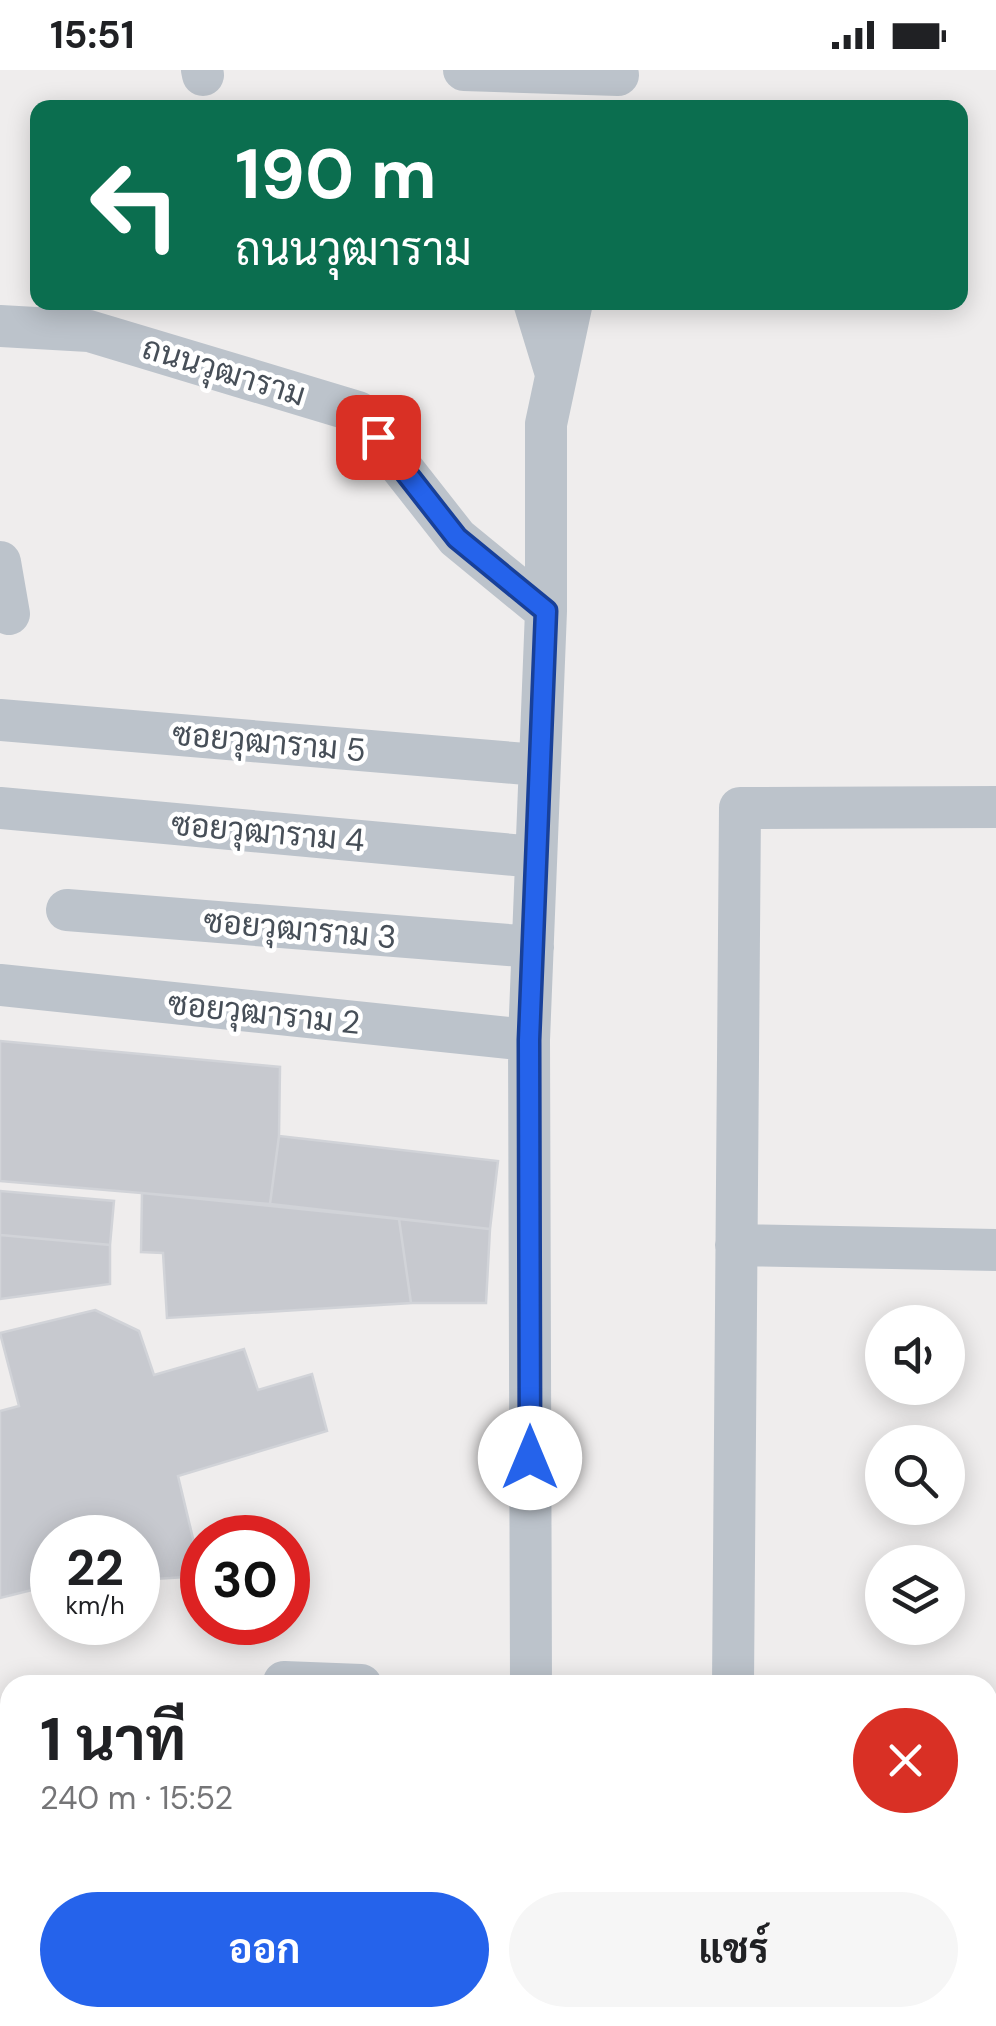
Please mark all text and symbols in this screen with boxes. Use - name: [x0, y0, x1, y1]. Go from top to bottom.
- text: 15:51: [50, 10, 135, 60]
- text: 190 m: [235, 129, 437, 220]
- icon: left: [70, 140, 200, 270]
- text: ถนนวุฒาราม: [235, 220, 472, 279]
- street label: ถนนวุฒาราม: [137, 326, 311, 417]
- pin: [336, 395, 421, 480]
- icon: arrive: [351, 410, 406, 465]
- street label: ซอยวุฒาราม 5: [170, 713, 367, 772]
- street label: ซอยวุฒาราม 4: [170, 803, 366, 862]
- street label: ซอยวุฒาราม 3: [202, 900, 398, 959]
- street label: ซอยวุฒาราม 2: [166, 982, 362, 1045]
- map controls: [865, 1305, 965, 1645]
- button: sound: [865, 1305, 965, 1405]
- position arrow: [478, 1406, 582, 1510]
- button: search: [865, 1425, 965, 1525]
- speed limit sign: 30: [180, 1515, 310, 1645]
- text: 22: [66, 1535, 124, 1601]
- button: layers: [865, 1545, 965, 1645]
- text: km/h: [65, 1589, 125, 1622]
- text: 1 นาที: [40, 1700, 186, 1779]
- button: close: [853, 1708, 958, 1813]
- text: 240 m · 15:52: [40, 1777, 233, 1819]
- button: ออก: [40, 1892, 489, 2007]
- button: แชร์: [509, 1892, 958, 2007]

